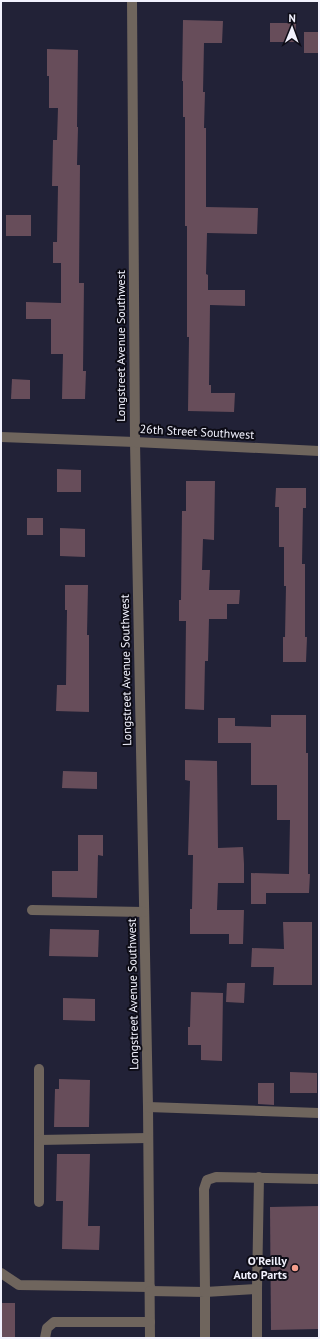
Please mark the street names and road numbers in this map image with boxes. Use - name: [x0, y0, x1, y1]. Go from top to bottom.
- street label: Longstreet Avenue Southwest: [113, 270, 128, 422]
- street label: 26th Street Southwest: [139, 421, 255, 442]
- street label: Longstreet Avenue Southwest: [117, 594, 134, 746]
- street label: Longstreet Avenue Southwest: [124, 918, 141, 1070]

